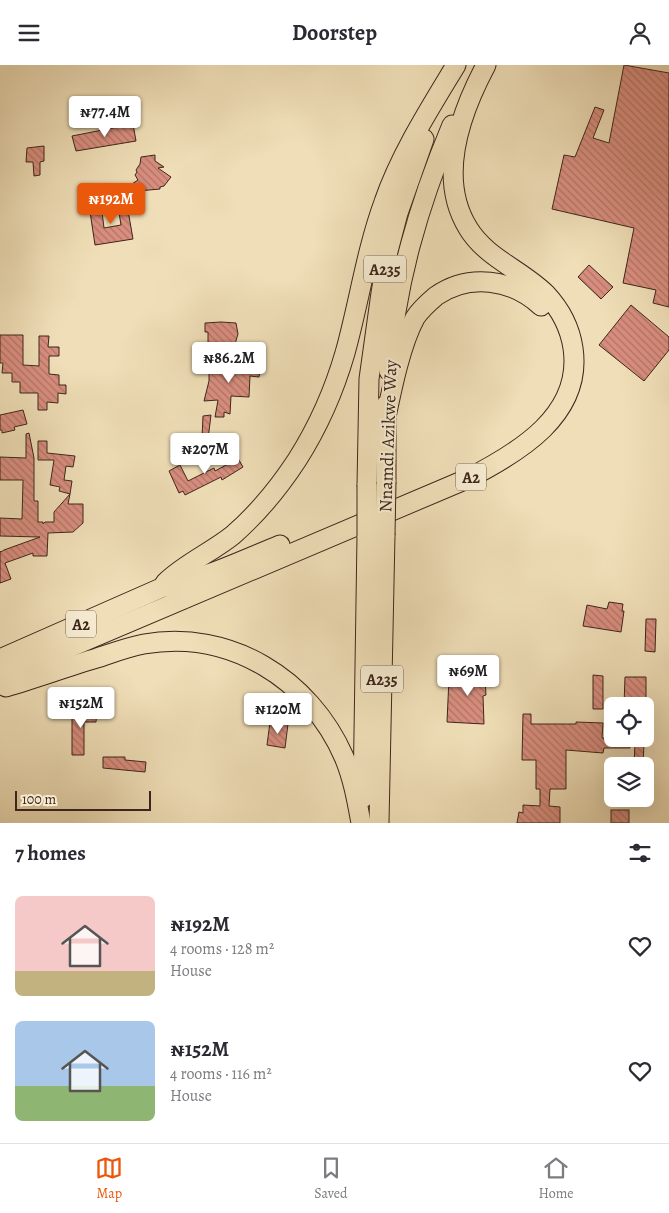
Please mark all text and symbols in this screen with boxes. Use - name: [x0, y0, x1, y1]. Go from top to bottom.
- text: Doorstep: [292, 18, 377, 48]
- icon: menu: [15, 19, 43, 47]
- icon: person: [626, 19, 654, 47]
- pin: ₦77.4M: [64, 95, 146, 138]
- text: ₦77.4M: [80, 101, 130, 123]
- pin: ₦192M: [76, 183, 146, 225]
- text: ₦192M: [88, 188, 134, 210]
- road number: A235: [364, 255, 406, 283]
- pin: ₦86.2M: [188, 341, 270, 384]
- text: ₦86.2M: [203, 347, 255, 369]
- street label: Nnamdi Azikwe Way: [373, 358, 403, 513]
- pin: ₦207M: [170, 433, 240, 475]
- text: ₦207M: [181, 438, 229, 460]
- road number: A2: [456, 463, 486, 491]
- road number: A2: [66, 611, 96, 637]
- pin: ₦69M: [438, 655, 498, 697]
- text: ₦69M: [448, 660, 488, 682]
- road number: A235: [361, 665, 403, 693]
- pin: ₦152M: [46, 687, 116, 729]
- text: ₦152M: [58, 692, 104, 714]
- pin: ₦120M: [243, 693, 313, 735]
- map controls: [604, 697, 654, 807]
- button: locate: [604, 697, 654, 747]
- text: ₦120M: [255, 698, 301, 720]
- button: layers: [604, 757, 654, 807]
- scale bar: [15, 788, 151, 811]
- text: 100 m: [22, 790, 56, 809]
- text: 7 homes: [15, 839, 86, 867]
- icon: filters: [626, 839, 654, 867]
- text: ₦192M: [170, 910, 230, 938]
- icon: home: [55, 916, 115, 976]
- icon: heart: [626, 932, 654, 960]
- text: 4 rooms · 128 m²: [170, 938, 274, 960]
- text: House: [170, 960, 212, 982]
- text: ₦152M: [170, 1035, 229, 1063]
- icon: home: [55, 1041, 115, 1101]
- icon: heart: [626, 1057, 654, 1085]
- text: 4 rooms · 116 m²: [170, 1063, 272, 1085]
- text: House: [170, 1085, 212, 1107]
- tab: Map: [95, 1154, 123, 1203]
- tab: Saved: [314, 1154, 348, 1203]
- tab: Home: [538, 1154, 574, 1203]

